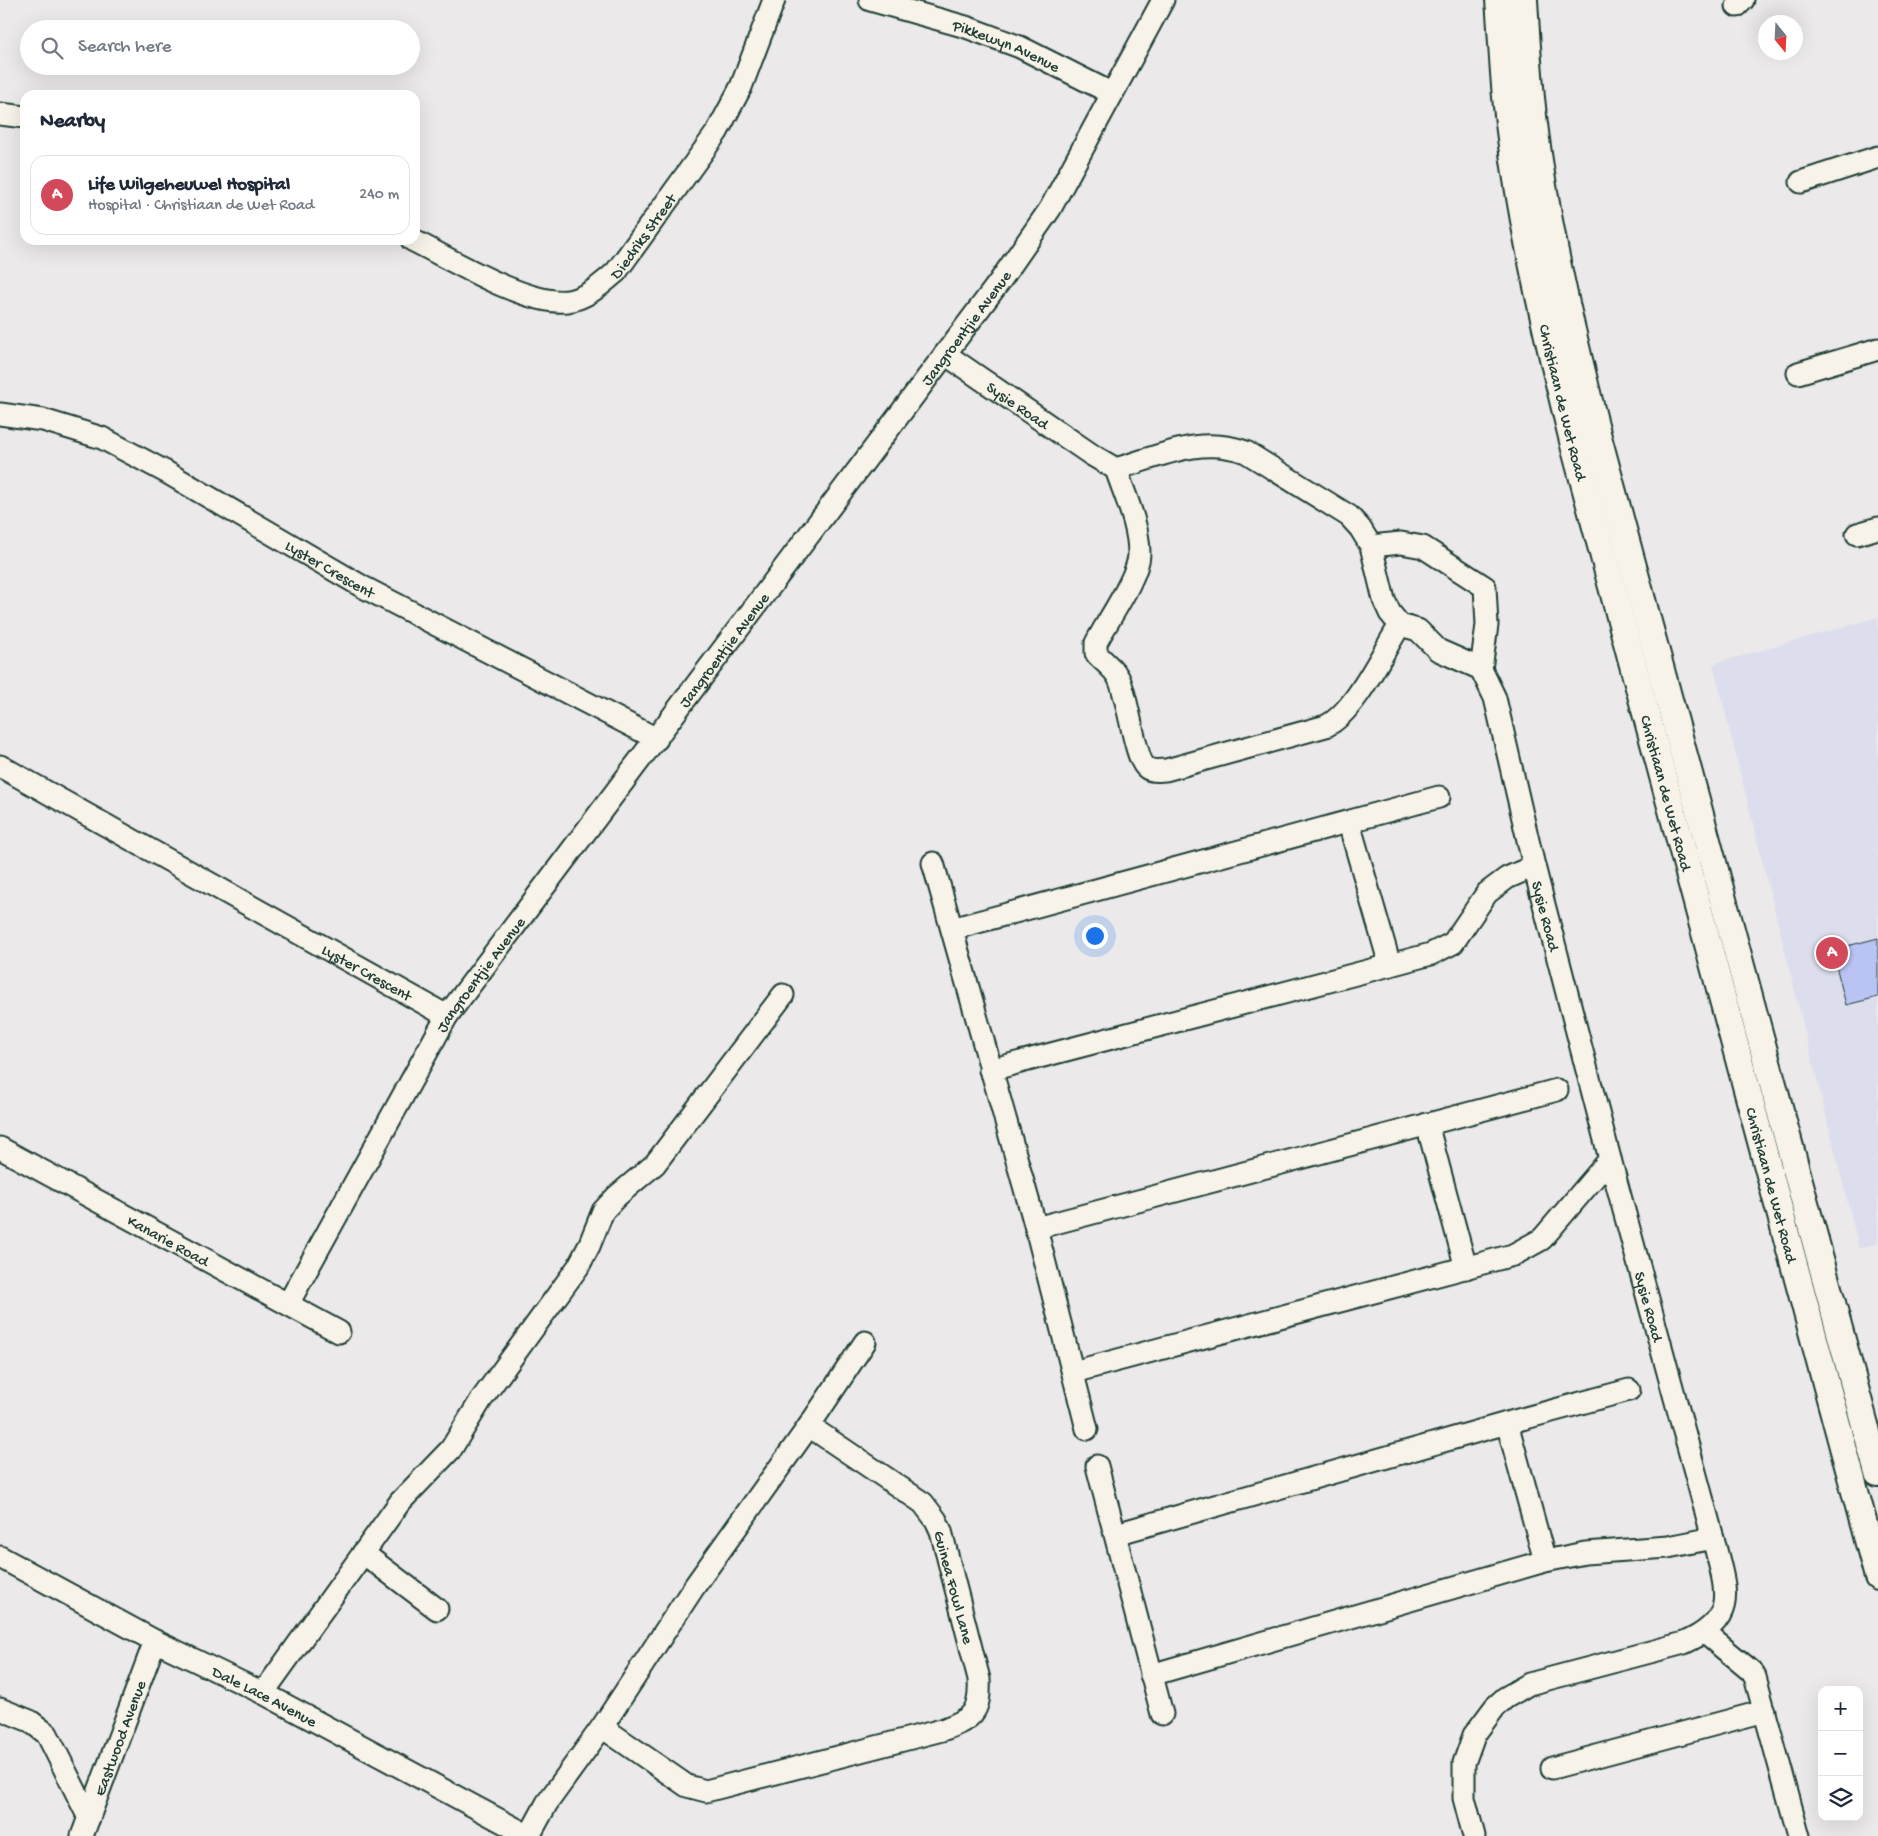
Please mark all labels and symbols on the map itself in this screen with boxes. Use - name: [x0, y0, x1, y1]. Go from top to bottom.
- north arrow: [1758, 15, 1803, 60]
- street label: Pikkewyn Avenue: [949, 17, 1063, 79]
- street label: Diedriks Street: [607, 190, 683, 286]
- street label: Jangroentjie Avenue: [919, 267, 1018, 390]
- street label: Christiaan de Wet Road: [1533, 323, 1589, 485]
- street label: Sysie Road: [981, 379, 1053, 436]
- street label: Lyster Crescent: [281, 538, 378, 605]
- street label: Jangroentjie Avenue: [676, 590, 776, 712]
- street label: Christiaan de Wet Road: [1634, 714, 1694, 875]
- street label: Sysie Road: [1525, 879, 1562, 955]
- street label: Jangroentjie Avenue: [434, 914, 531, 1037]
- your location: [1082, 923, 1108, 949]
- pin: A: [1816, 934, 1848, 972]
- street label: Lyster Crescent: [317, 942, 415, 1008]
- street label: Christiaan de Wet Road: [1739, 1106, 1800, 1267]
- street label: Kanarie Road: [123, 1213, 213, 1273]
- street label: Sysie Road: [1628, 1270, 1666, 1346]
- street label: Guinea Fowl Lane: [927, 1529, 976, 1647]
- street label: Dale Lace Avenue: [207, 1663, 320, 1733]
- street label: Eastwood Avenue: [92, 1678, 153, 1799]

